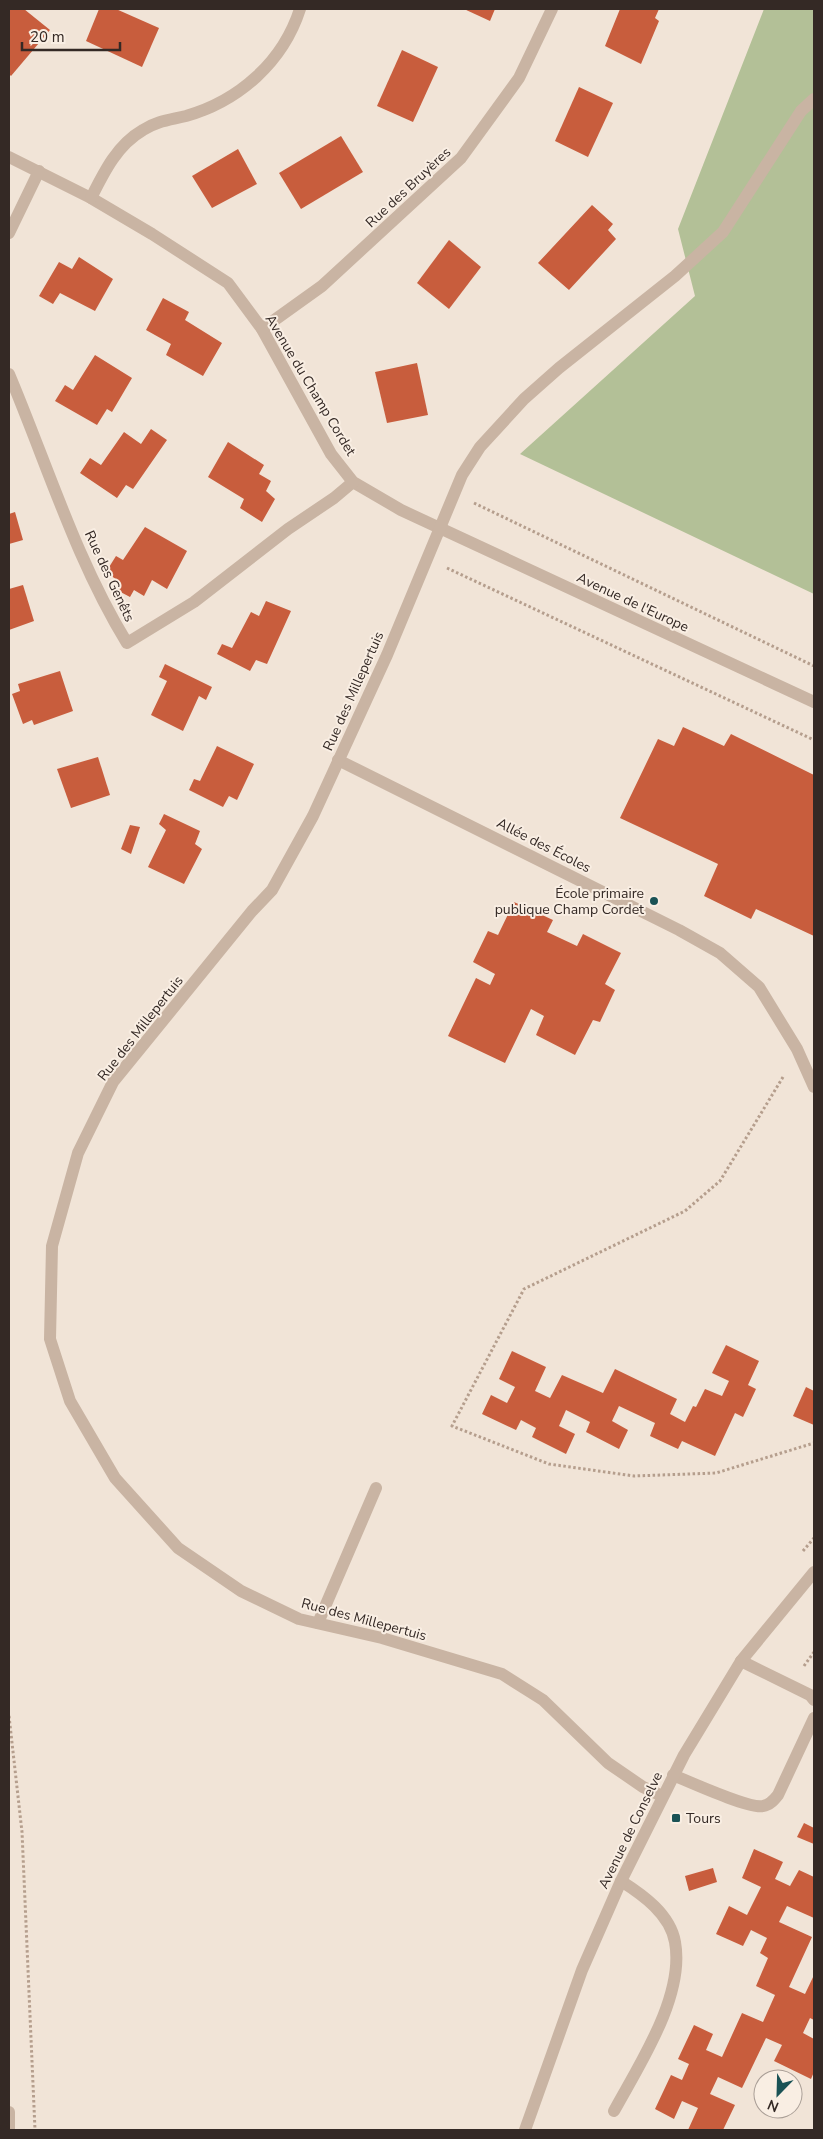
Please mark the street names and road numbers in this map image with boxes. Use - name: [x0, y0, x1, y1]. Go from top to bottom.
- street label: Rue des Bruyères: [362, 143, 455, 232]
- street label: Avenue du Champ Cordet: [261, 311, 360, 459]
- street label: Rue des Genêts: [80, 527, 139, 625]
- street label: Avenue de l'Europe: [574, 568, 692, 637]
- street label: Rue des Millepertuis: [319, 628, 388, 754]
- street label: Allée des Écoles: [493, 814, 594, 877]
- street label: Rue des Millepertuis: [93, 971, 188, 1085]
- street label: Rue des Millepertuis: [299, 1594, 429, 1645]
- street label: Avenue de Conselve: [594, 1769, 667, 1892]

